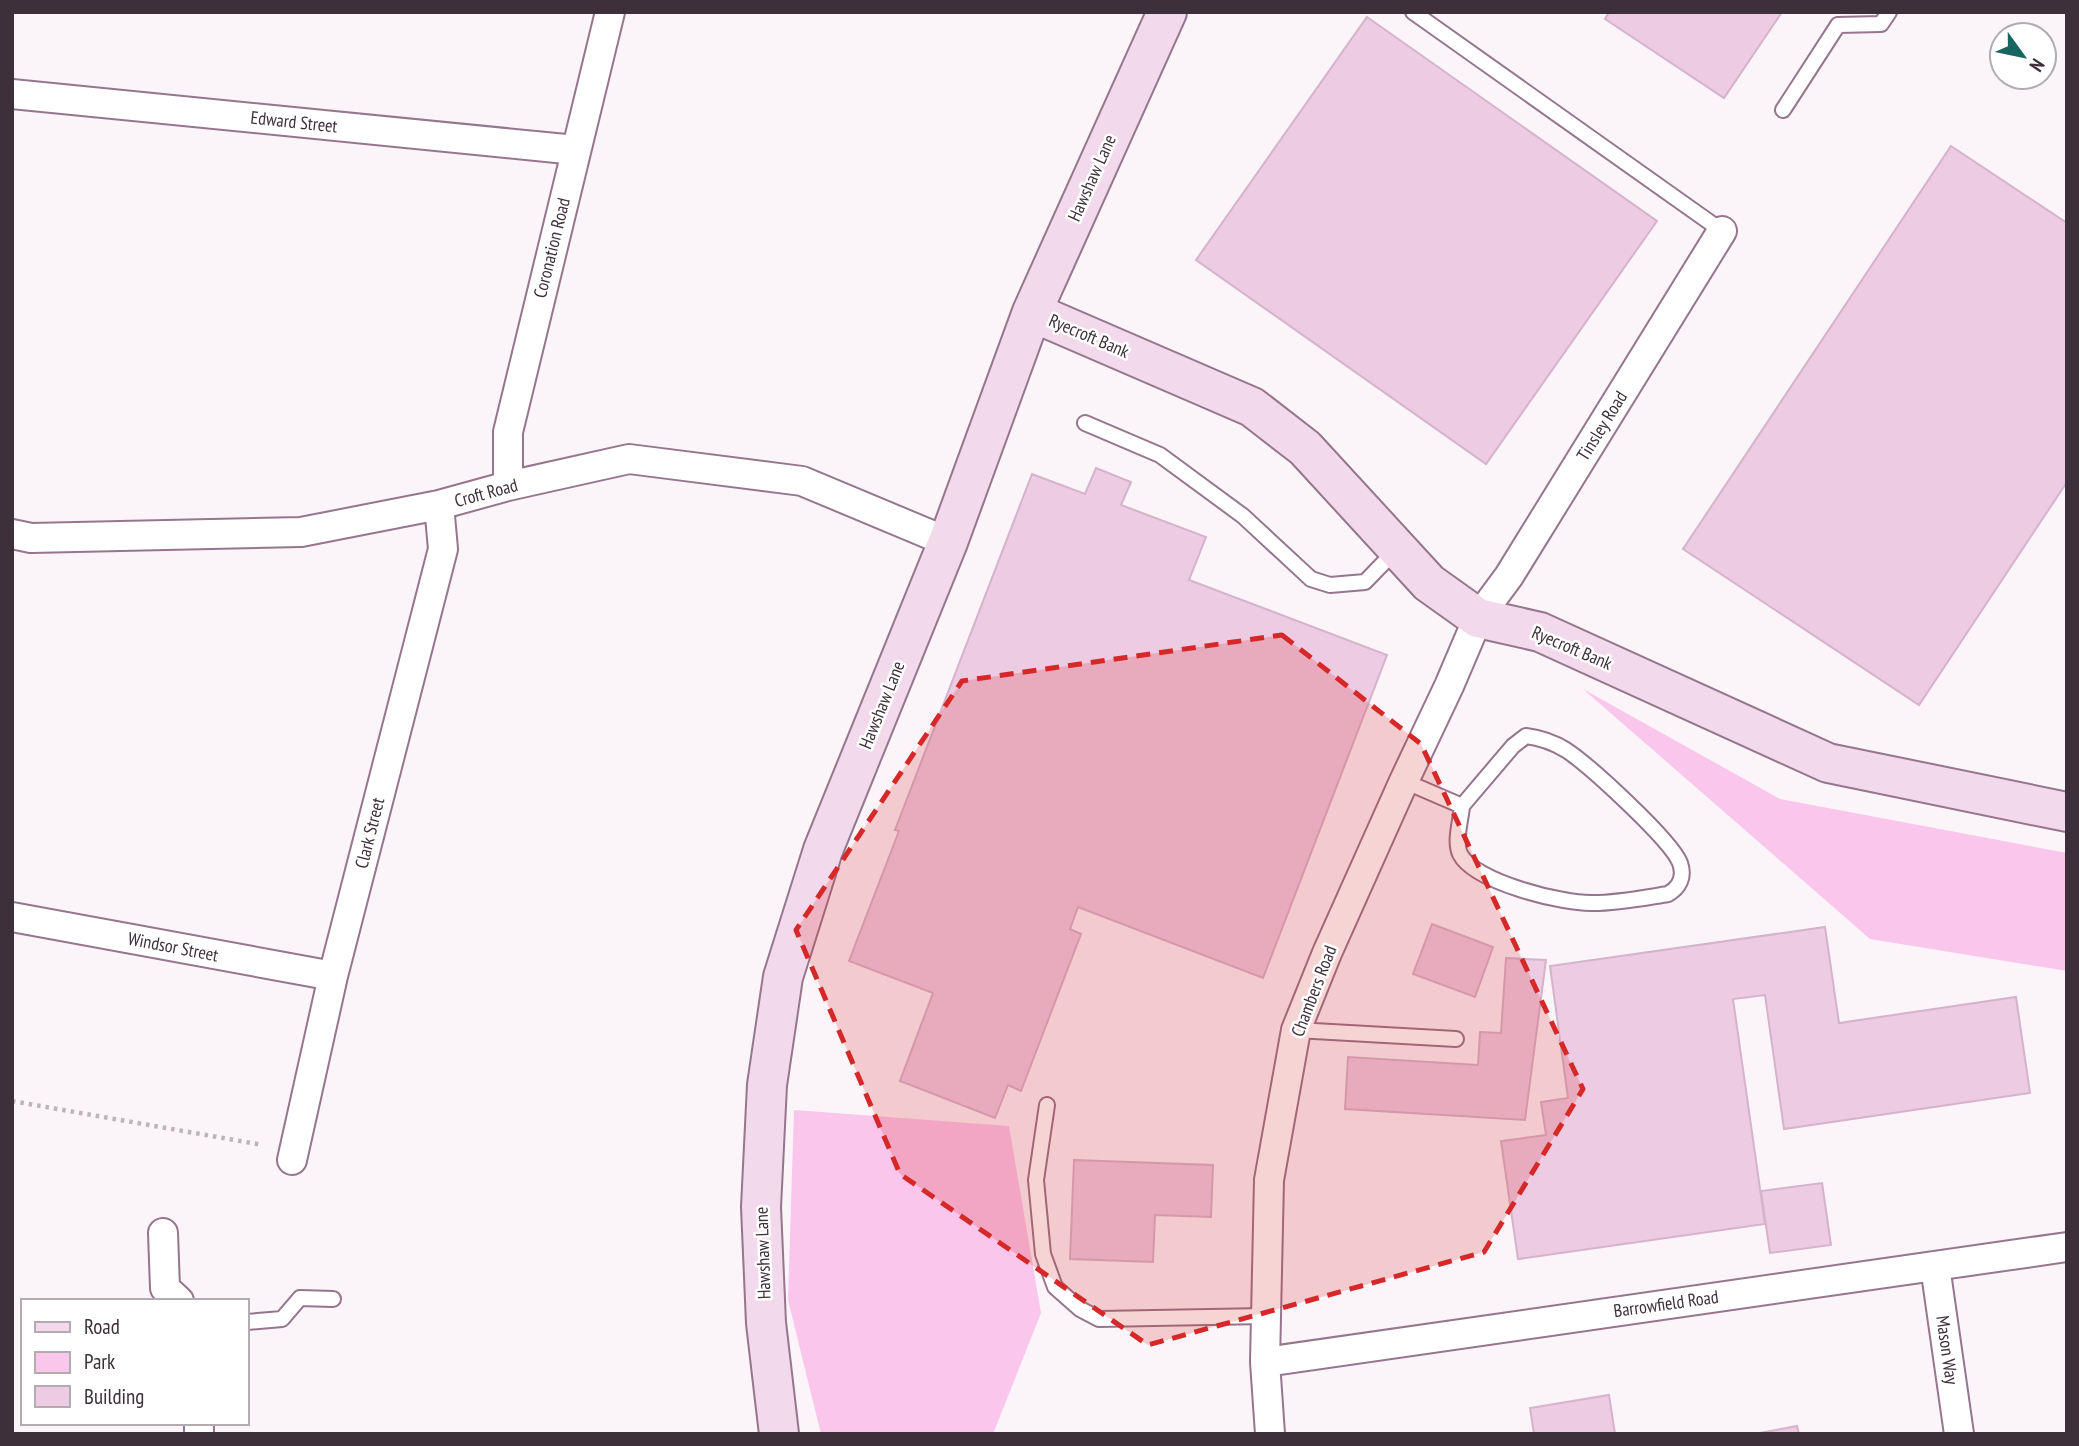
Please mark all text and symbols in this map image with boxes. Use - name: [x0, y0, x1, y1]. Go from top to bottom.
- north arrow: [1988, 21, 2058, 91]
- text: N: [2024, 54, 2050, 76]
- street label: Edward Street: [250, 106, 339, 137]
- street label: Hawshaw Lane: [1062, 131, 1121, 225]
- street label: Coronation Road: [528, 195, 575, 300]
- street label: Ryecroft Bank: [1046, 308, 1133, 363]
- street label: Tinsley Road: [1571, 387, 1632, 465]
- street label: Croft Road: [452, 473, 520, 512]
- street label: Ryecroft Bank: [1529, 620, 1616, 675]
- street label: Hawshaw Lane: [854, 658, 910, 752]
- street label: Clark Street: [350, 795, 389, 871]
- street label: Windsor Street: [126, 926, 220, 967]
- street label: Chambers Road: [1286, 942, 1341, 1040]
- street label: Hawshaw Lane: [749, 1206, 776, 1300]
- street label: Barrowfield Road: [1612, 1285, 1720, 1322]
- legend: [21, 1299, 248, 1425]
- text: Road: [84, 1313, 120, 1340]
- street label: Mason Way: [1931, 1314, 1964, 1386]
- text: Park: [84, 1348, 115, 1375]
- text: Building: [84, 1383, 144, 1410]

